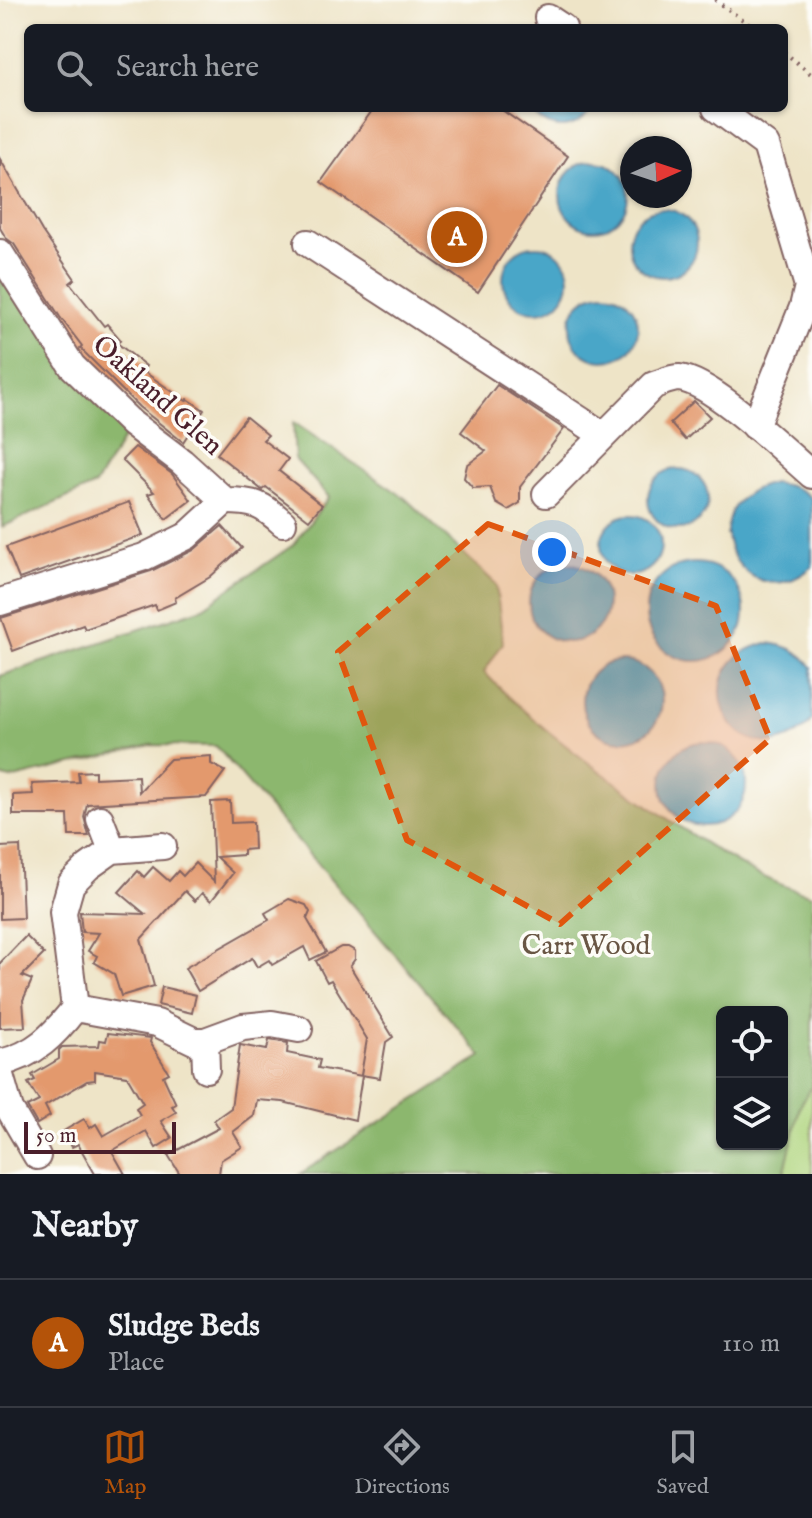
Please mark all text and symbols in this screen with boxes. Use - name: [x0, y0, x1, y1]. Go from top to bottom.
- search box: [24, 24, 788, 112]
- icon: search: [52, 46, 96, 90]
- text: Search here: [116, 49, 259, 87]
- north arrow: [620, 136, 692, 208]
- pin: A: [431, 207, 483, 267]
- street label: Oakland Glen: [85, 328, 230, 464]
- your location: [532, 532, 572, 572]
- park label: Carr Wood: [521, 929, 651, 964]
- map controls: [716, 1006, 788, 1150]
- button: locate: [716, 1006, 788, 1078]
- button: layers: [716, 1078, 788, 1150]
- scale bar: [24, 1118, 176, 1154]
- text: 50 m: [36, 1122, 77, 1150]
- text: Nearby: [32, 1205, 138, 1248]
- text: Sludge Beds: [108, 1308, 260, 1346]
- text: A: [49, 1327, 67, 1360]
- text: 110 m: [722, 1327, 780, 1360]
- text: Place: [108, 1346, 164, 1379]
- tab: Map: [103, 1425, 147, 1501]
- tab: Directions: [354, 1425, 450, 1501]
- tab: Saved: [657, 1425, 709, 1501]

